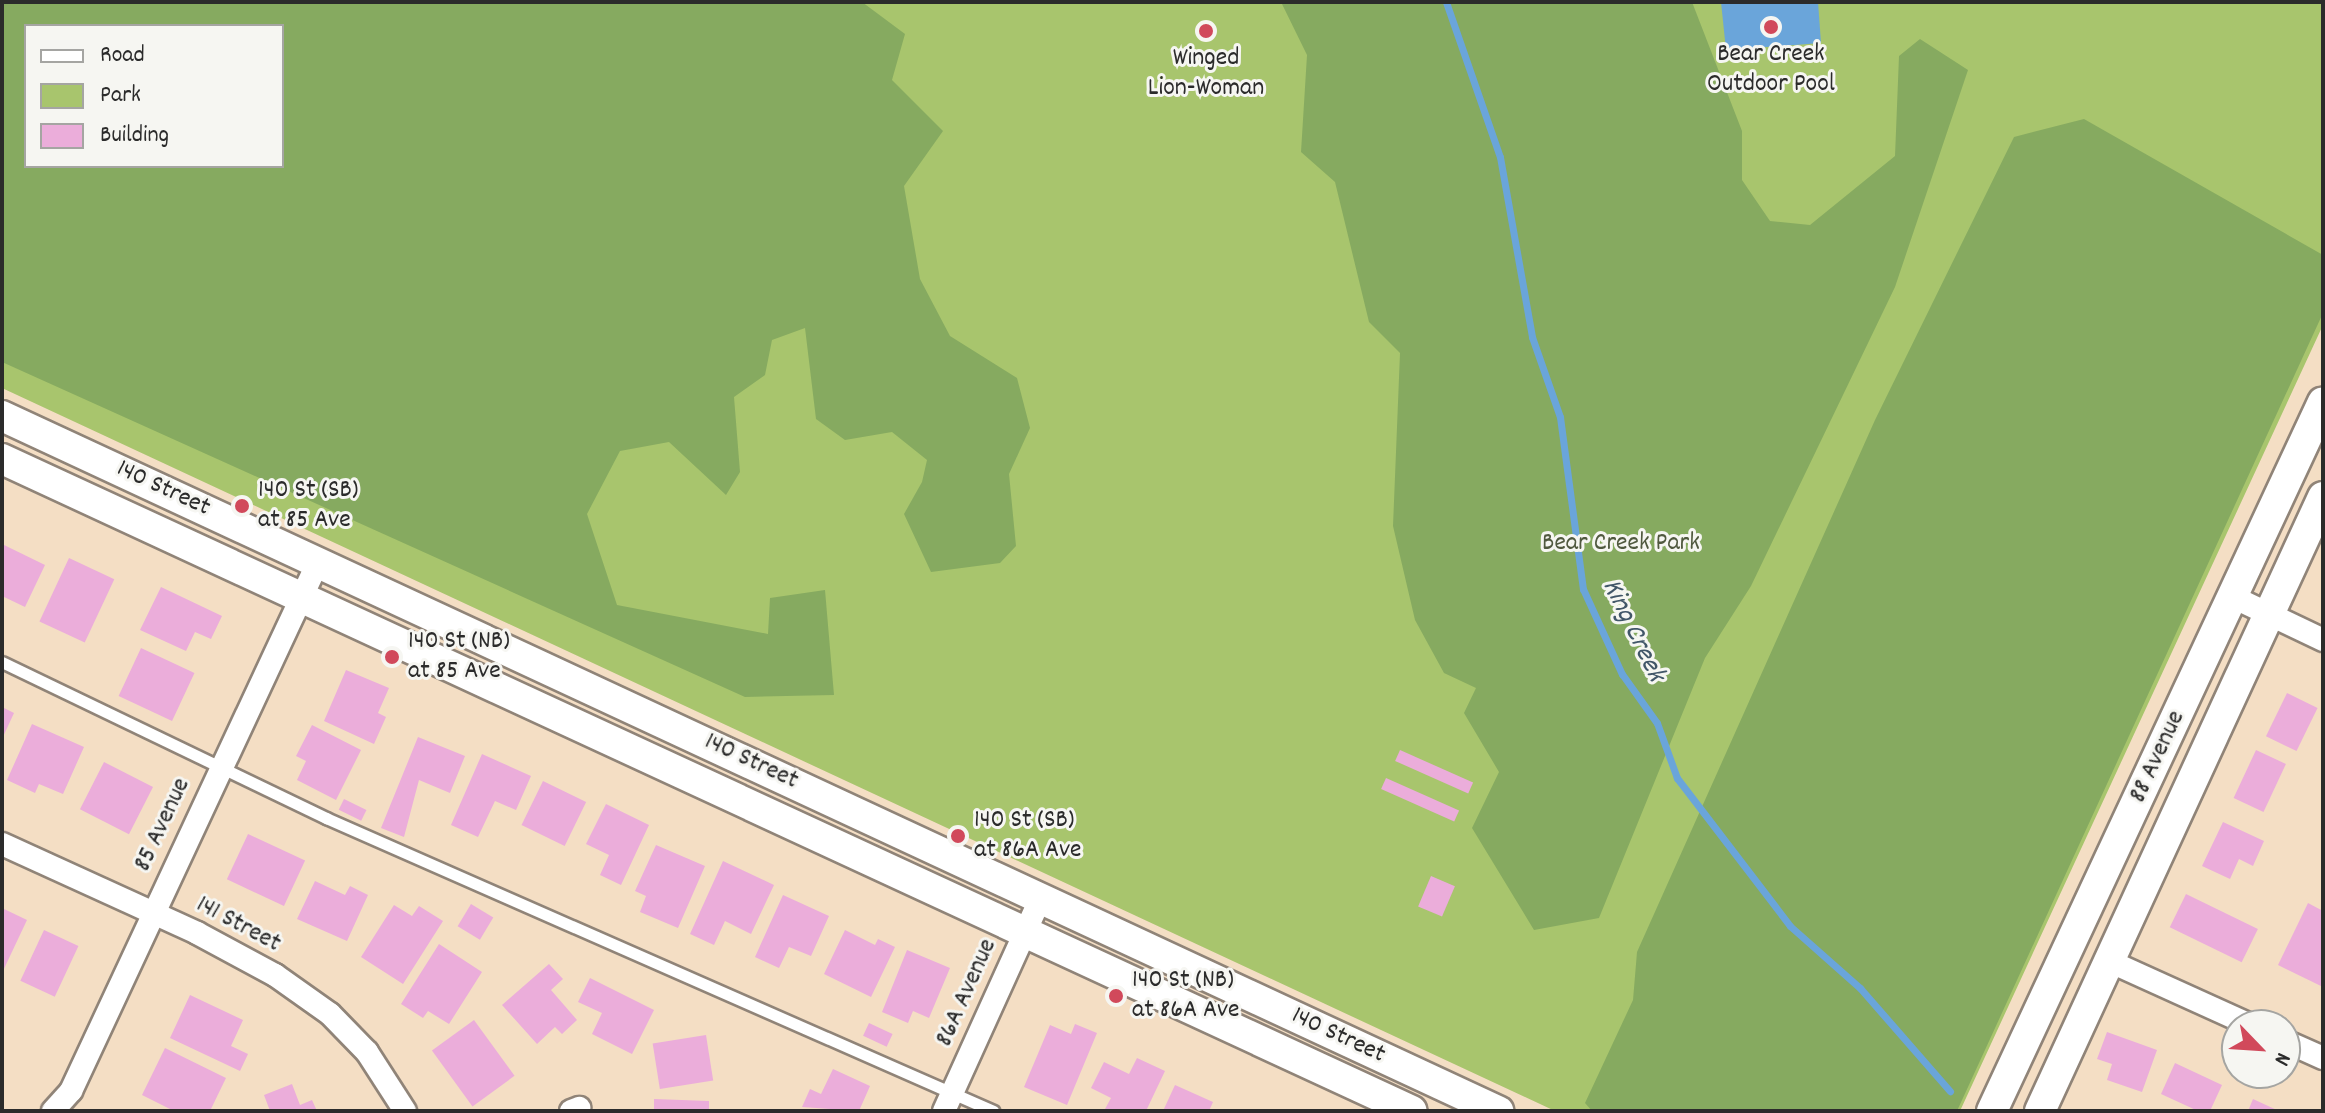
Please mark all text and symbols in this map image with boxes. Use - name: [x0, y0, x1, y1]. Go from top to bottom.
- marker: Bear Creek Outdoor Pool: [1762, 18, 1780, 36]
- marker: Winged Lion-Woman: [1197, 22, 1215, 40]
- legend: [24, 24, 284, 168]
- text: Road: [100, 39, 145, 73]
- place label: Bear Creek Outdoor Pool: [1707, 39, 1835, 100]
- place label: Winged Lion-Woman: [1148, 43, 1264, 104]
- text: Park: [100, 79, 141, 113]
- text: Building: [100, 119, 169, 153]
- street label: 140 Street: [111, 454, 215, 524]
- place label: 140 St (SB) at 85 Ave: [258, 475, 358, 536]
- marker: 140 St (SB) at 85 Ave: [233, 497, 251, 515]
- park label: Bear Creek Park: [1542, 528, 1700, 560]
- water label: King Creek: [1593, 574, 1671, 688]
- place label: 140 St (NB) at 85 Ave: [408, 626, 510, 688]
- marker: 140 St (NB) at 85 Ave: [383, 648, 401, 666]
- street label: 88 Avenue: [2123, 706, 2193, 808]
- street label: 140 Street: [699, 727, 803, 797]
- street label: 85 Avenue: [128, 773, 198, 877]
- place label: 140 St (SB) at 86A Ave: [974, 805, 1082, 866]
- marker: 140 St (SB) at 86A Ave: [949, 827, 967, 845]
- street label: 141 Street: [190, 890, 286, 960]
- street label: 86A Avenue: [929, 934, 1005, 1052]
- place label: 140 St (NB) at 86A Ave: [1132, 965, 1240, 1026]
- marker: 140 St (NB) at 86A Ave: [1107, 987, 1125, 1005]
- street label: 140 Street: [1286, 1001, 1390, 1071]
- north arrow: [2221, 1009, 2301, 1089]
- text: N: [2265, 1047, 2298, 1070]

